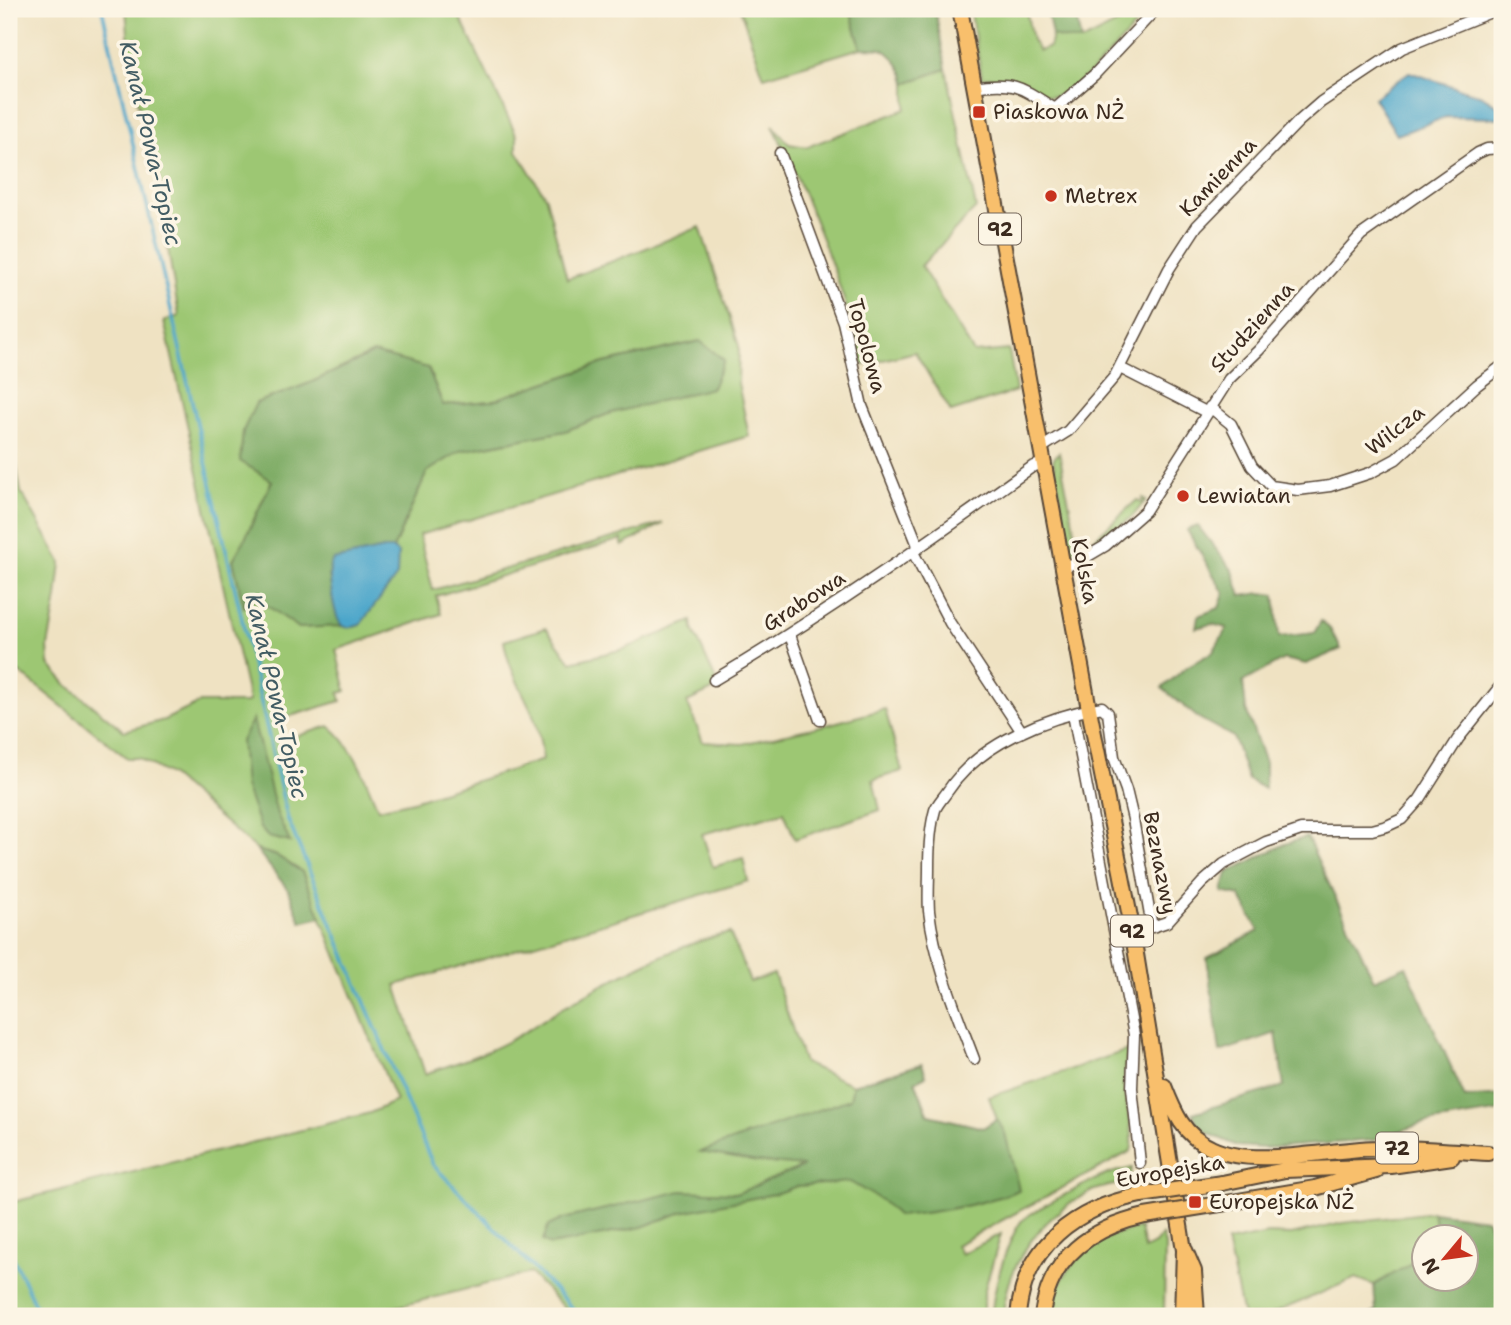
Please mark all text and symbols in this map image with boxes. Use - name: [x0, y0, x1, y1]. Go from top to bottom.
- water label: Kanał Powa-Topiec: [113, 37, 189, 249]
- place label: Piaskowa NŻ: [993, 98, 1124, 126]
- marker: Piaskowa NŻ: [971, 104, 987, 120]
- street label: Kamienna: [1173, 131, 1263, 223]
- place label: Metrex: [1065, 182, 1137, 210]
- marker: Metrex: [1043, 188, 1059, 204]
- road number: 92: [979, 214, 1021, 244]
- street label: Studzienna: [1204, 275, 1300, 379]
- street label: Topolowa: [841, 295, 893, 397]
- street label: Wilcza: [1360, 398, 1430, 462]
- place label: Lewiatan: [1197, 482, 1291, 510]
- marker: Lewiatan: [1175, 488, 1191, 504]
- street label: Kolska: [1065, 536, 1105, 606]
- street label: Grabowa: [757, 564, 851, 638]
- water label: Kanał Powa-Topiec: [239, 590, 315, 802]
- street label: Beznazwy: [1136, 809, 1184, 917]
- road number: 92: [1111, 916, 1153, 946]
- road number: 72: [1376, 1132, 1418, 1164]
- street label: Europejska: [1114, 1148, 1226, 1194]
- place label: Europejska NŻ: [1209, 1188, 1354, 1216]
- marker: Europejska NŻ: [1187, 1194, 1203, 1210]
- north arrow: [1410, 1224, 1480, 1294]
- text: N: [1416, 1253, 1445, 1279]

